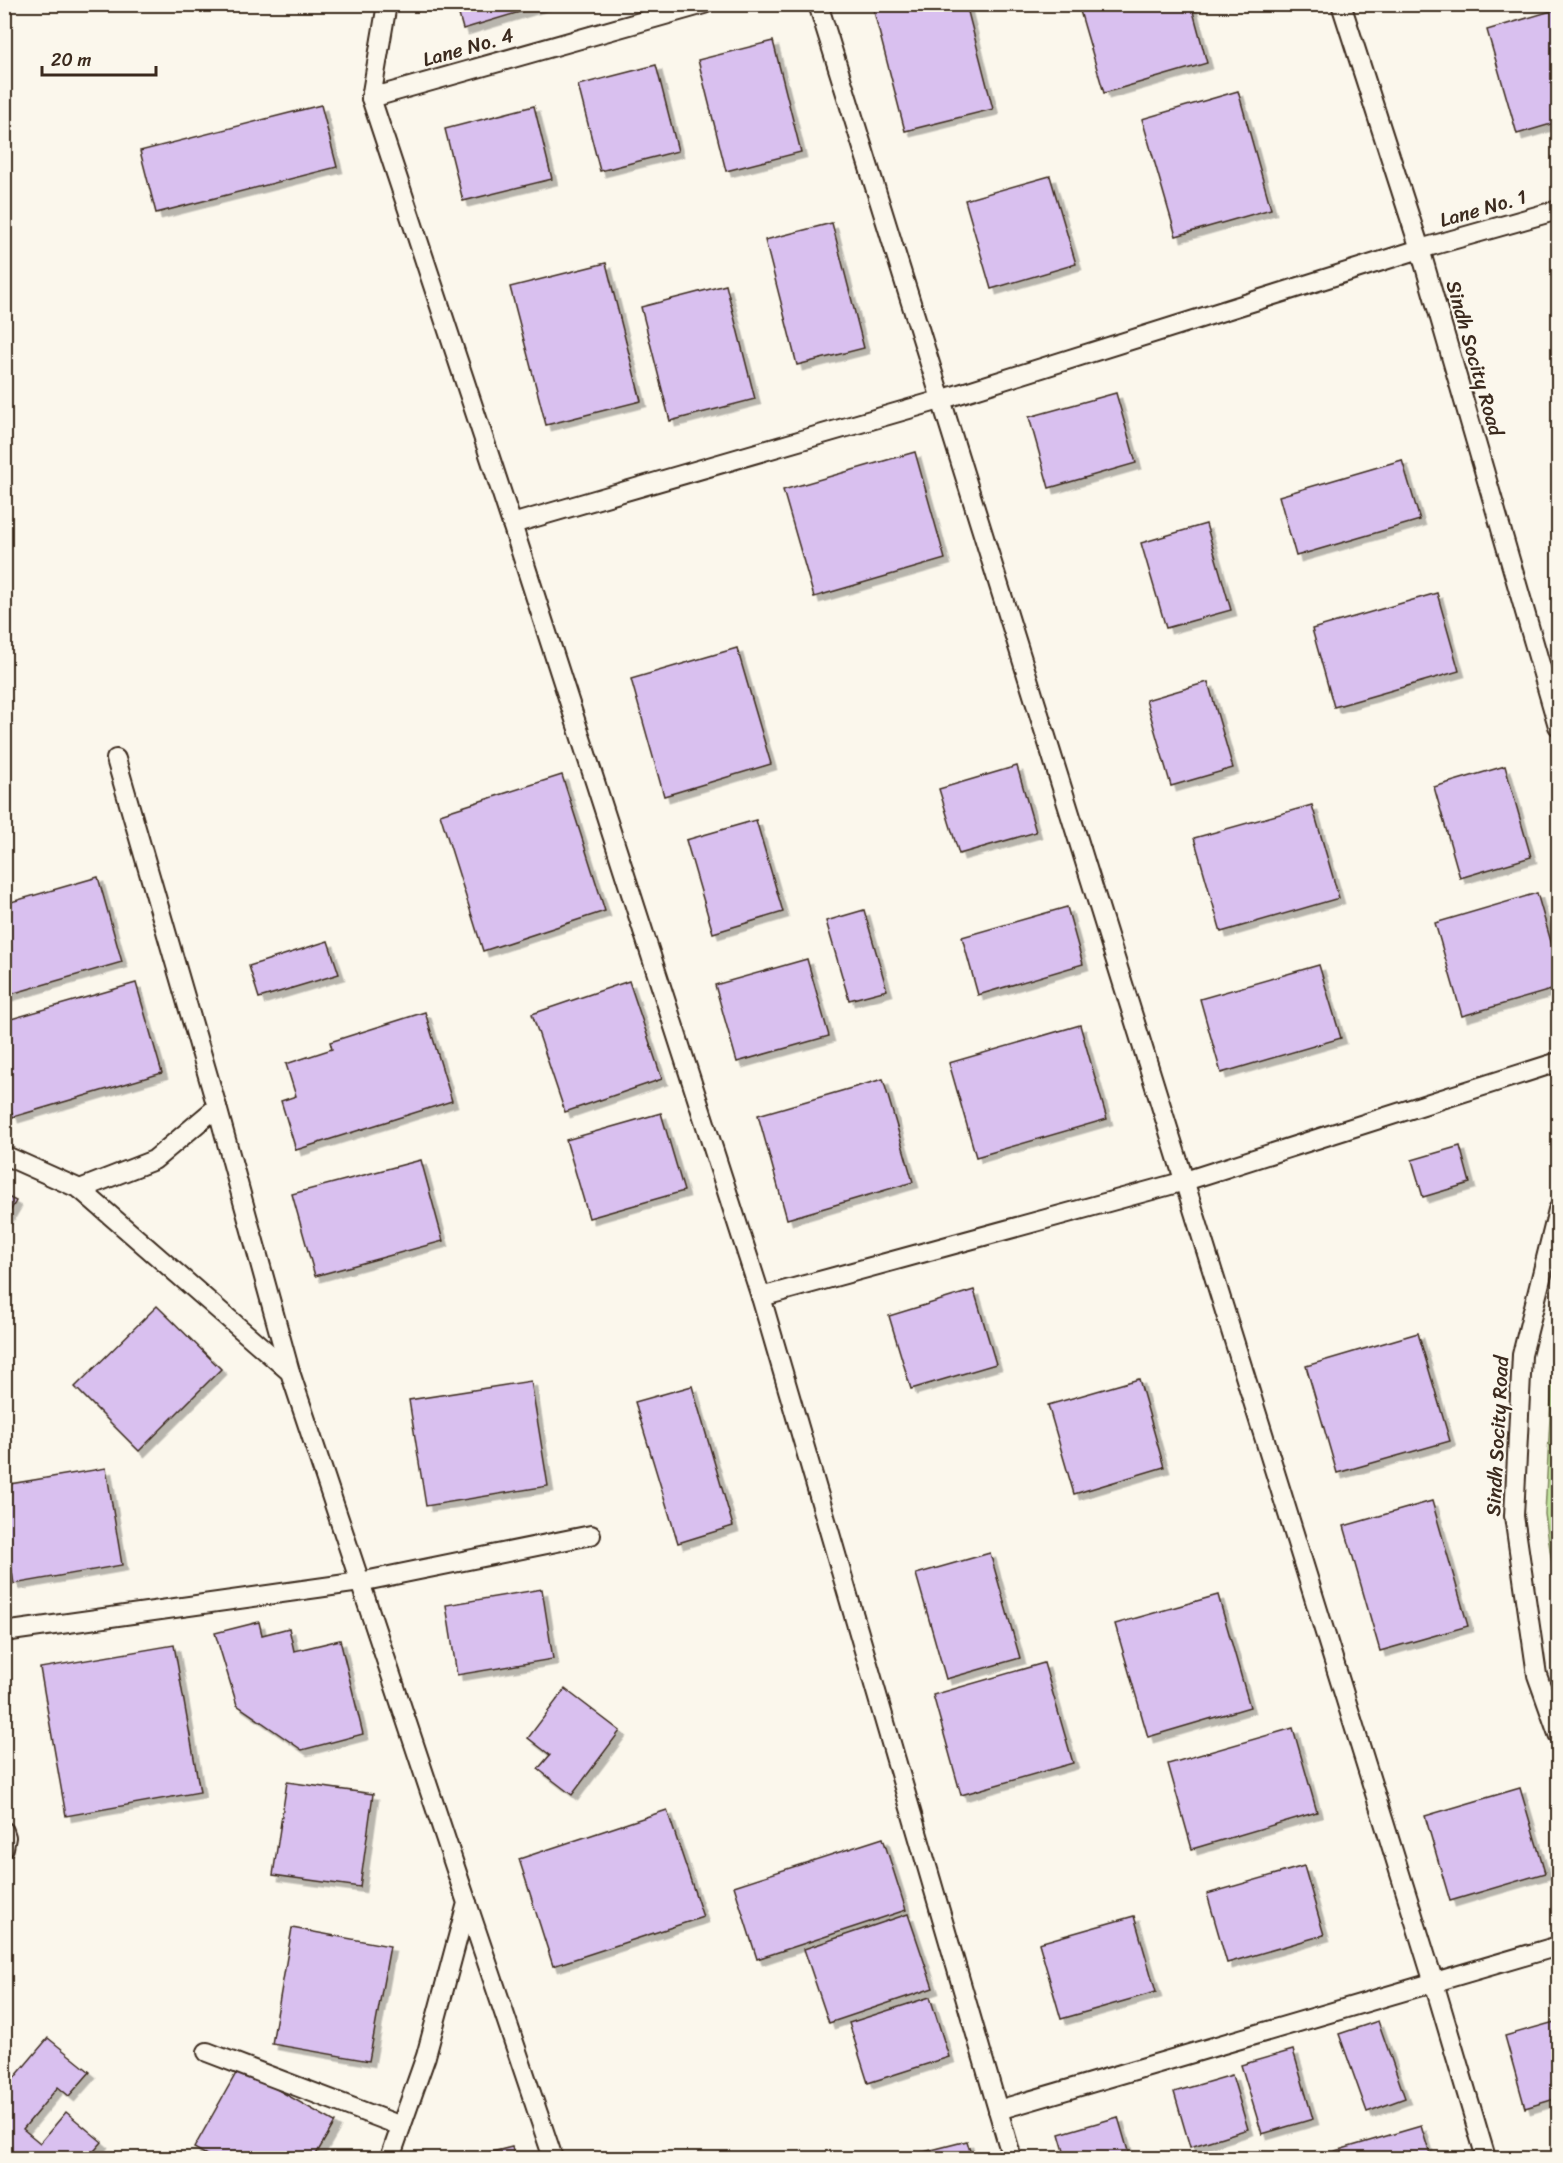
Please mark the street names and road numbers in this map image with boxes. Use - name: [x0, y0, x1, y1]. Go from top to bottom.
- street label: Lane No. 4: [418, 18, 518, 77]
- street label: Lane No. 1: [1435, 179, 1531, 238]
- street label: Sindh Socity Road: [1436, 276, 1514, 441]
- street label: Sindh Socity Road: [1476, 1354, 1519, 1517]

